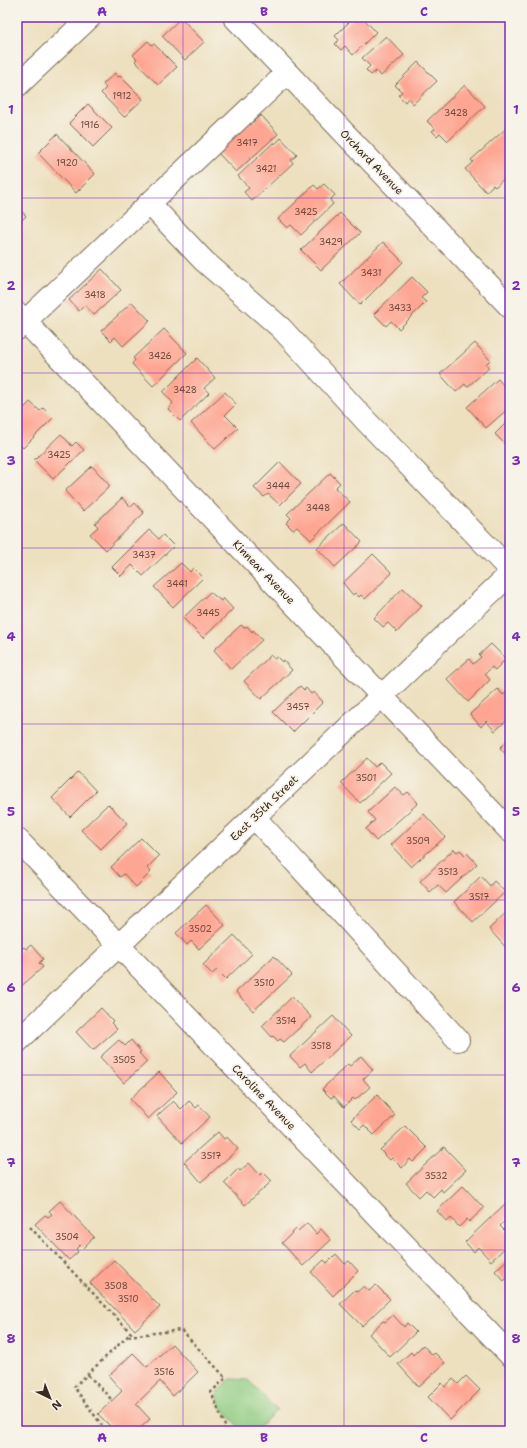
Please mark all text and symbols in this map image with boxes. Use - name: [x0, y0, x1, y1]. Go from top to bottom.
- text: A: [97, 3, 107, 20]
- text: B: [260, 3, 268, 20]
- text: C: [420, 3, 428, 20]
- house number: 1912: [112, 90, 132, 102]
- text: 1: [8, 101, 14, 118]
- text: 1: [513, 101, 519, 118]
- house number: 3428: [444, 107, 468, 119]
- house number: 1916: [80, 119, 100, 131]
- street label: Orchard Avenue: [337, 126, 407, 198]
- house number: 3417: [236, 137, 258, 149]
- house number: 1920: [56, 157, 78, 169]
- house number: 3421: [255, 163, 277, 175]
- house number: 3425: [294, 206, 318, 218]
- house number: 3429: [319, 236, 343, 248]
- house number: 3431: [360, 267, 382, 279]
- text: 2: [6, 277, 16, 294]
- text: 2: [511, 277, 521, 294]
- house number: 3418: [84, 289, 106, 301]
- house number: 3433: [388, 302, 412, 314]
- house number: 3426: [148, 350, 172, 362]
- house number: 3428: [173, 384, 197, 396]
- house number: 3425: [47, 449, 71, 461]
- text: 3: [6, 452, 16, 469]
- text: 3: [511, 452, 521, 469]
- house number: 3444: [266, 480, 290, 492]
- house number: 3448: [306, 502, 330, 514]
- street label: Kinnear Avenue: [229, 537, 298, 608]
- house number: 3437: [132, 549, 156, 561]
- house number: 3441: [166, 578, 188, 590]
- house number: 3445: [196, 607, 220, 619]
- text: 4: [6, 628, 16, 645]
- text: 4: [511, 628, 521, 645]
- house number: 3457: [286, 701, 310, 713]
- street label: East 35th Street: [227, 772, 302, 845]
- house number: 3501: [355, 772, 377, 784]
- text: 5: [7, 803, 15, 820]
- text: 5: [512, 803, 520, 820]
- house number: 3509: [406, 835, 430, 847]
- house number: 3513: [438, 866, 458, 878]
- house number: 3517: [469, 891, 489, 903]
- house number: 3502: [188, 923, 212, 935]
- house number: 3510: [254, 977, 275, 989]
- text: 6: [6, 979, 16, 996]
- text: 6: [511, 979, 521, 996]
- house number: 3514: [276, 1015, 296, 1027]
- house number: 3518: [310, 1040, 332, 1052]
- house number: 3505: [112, 1054, 136, 1066]
- street label: Caroline Avenue: [228, 1061, 299, 1134]
- house number: 3517: [201, 1150, 221, 1162]
- text: 7: [6, 1154, 16, 1171]
- text: 7: [511, 1154, 521, 1171]
- house number: 3532: [424, 1170, 448, 1182]
- house number: 3504: [55, 1231, 79, 1243]
- house number: 3508: [104, 1280, 128, 1292]
- house number: 3510: [118, 1293, 139, 1305]
- text: 8: [6, 1330, 16, 1347]
- text: 8: [511, 1330, 521, 1347]
- house number: 3516: [154, 1366, 174, 1378]
- north arrow: [30, 1378, 70, 1418]
- text: N: [48, 1396, 65, 1414]
- text: A: [97, 1429, 107, 1446]
- text: B: [260, 1429, 268, 1446]
- text: C: [420, 1429, 428, 1446]

